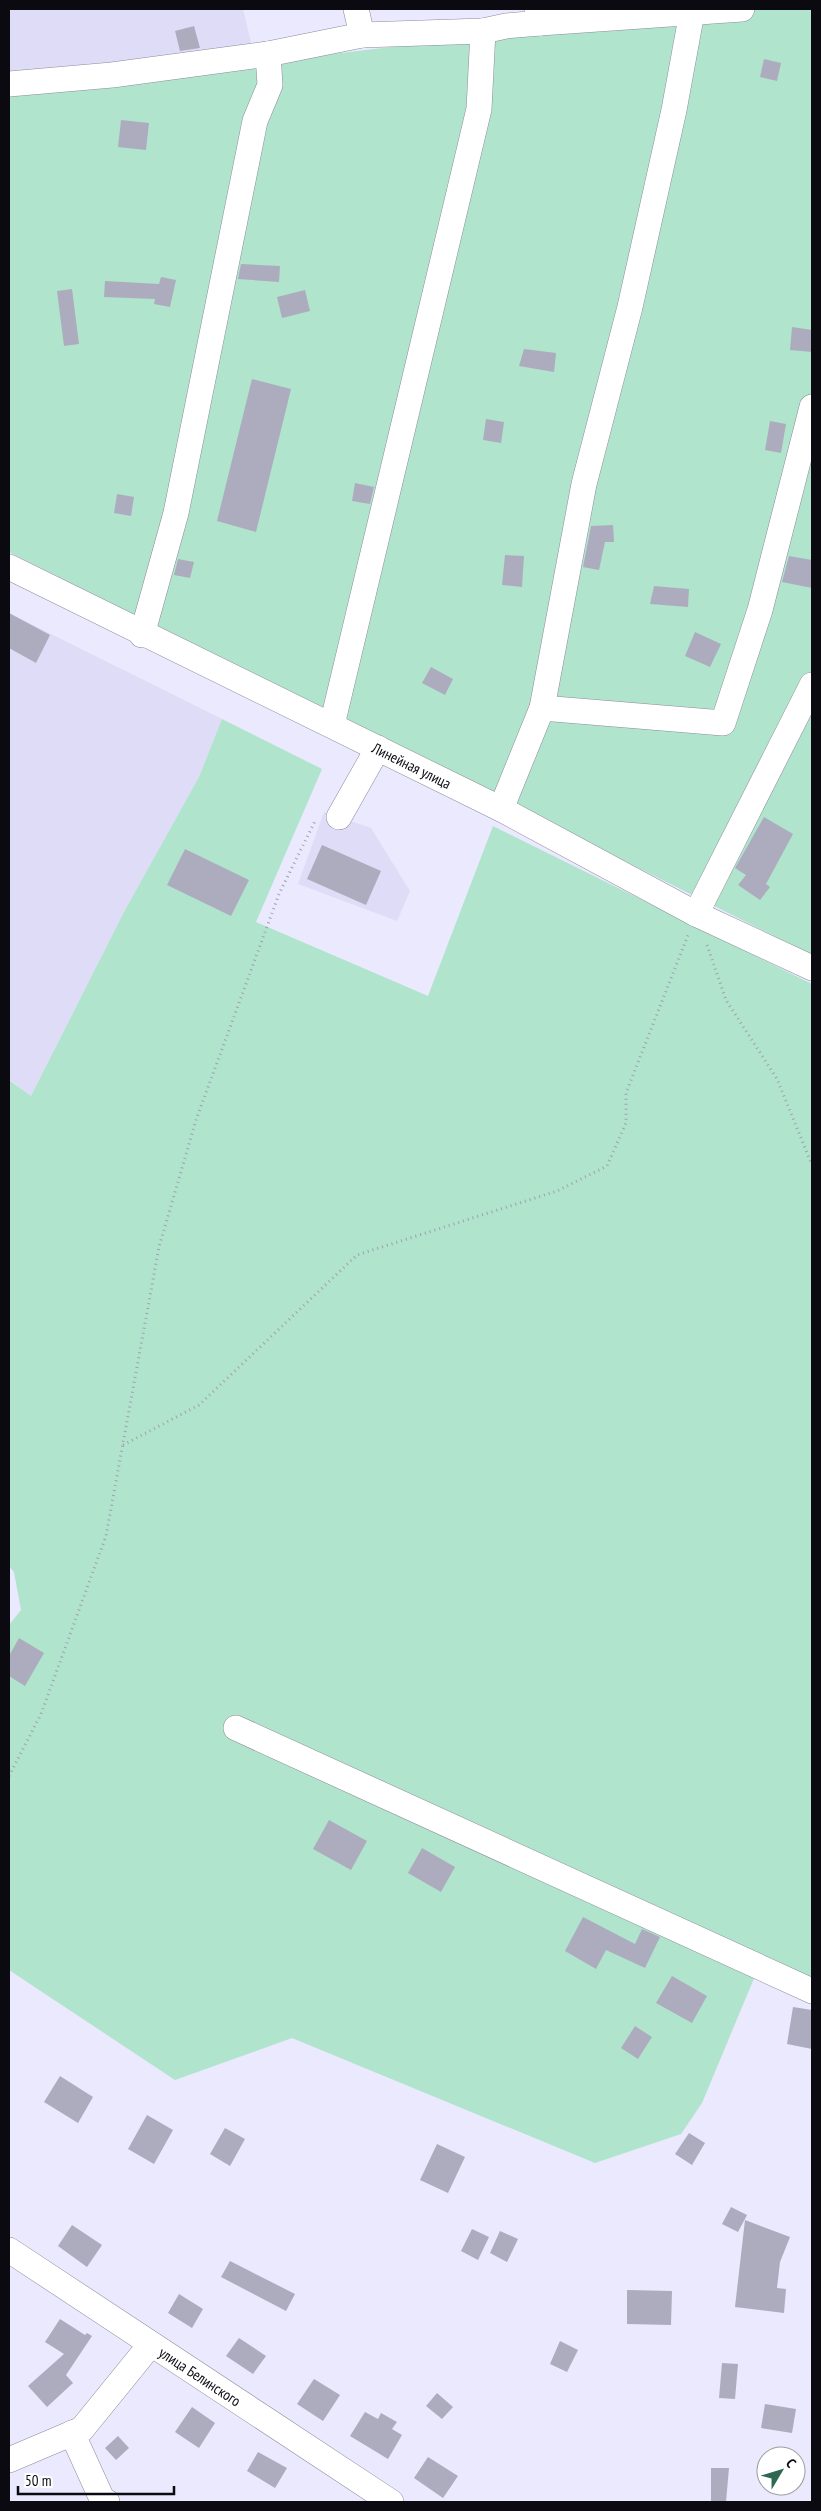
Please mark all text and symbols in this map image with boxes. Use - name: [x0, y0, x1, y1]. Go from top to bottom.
- street label: Линейная улица: [368, 737, 455, 793]
- street label: улица Белинского: [156, 2342, 245, 2410]
- north arrow: [756, 2446, 806, 2496]
- text: С: [782, 2455, 801, 2472]
- scale bar: [18, 2464, 174, 2496]
- text: 50 m: [25, 2471, 51, 2490]

